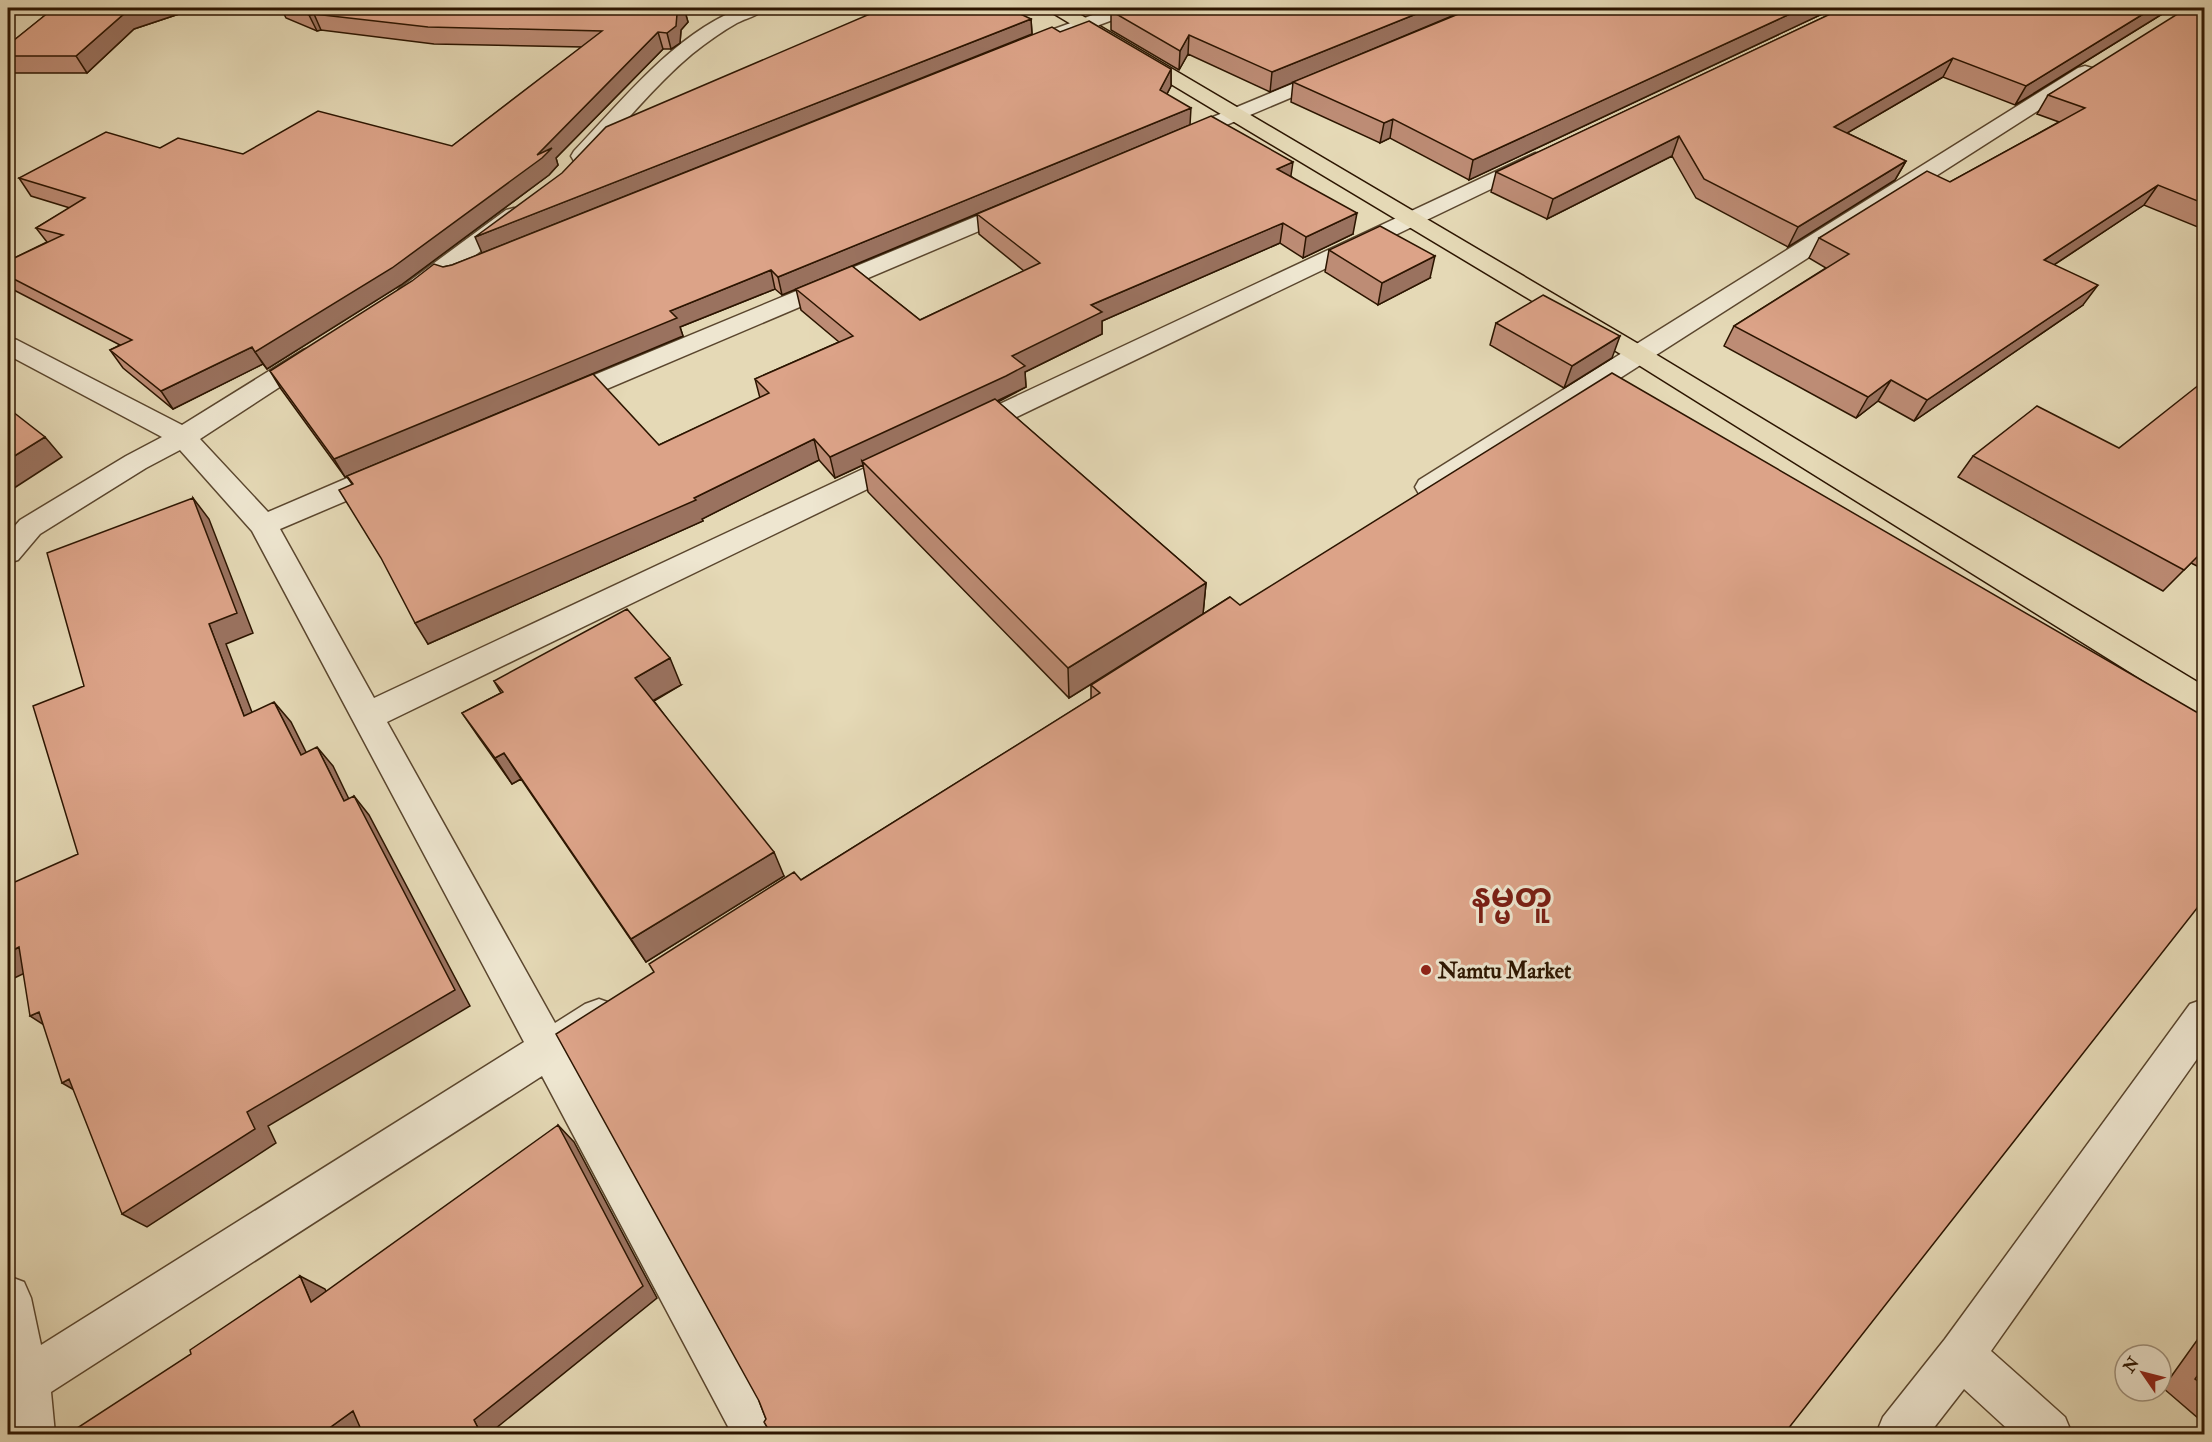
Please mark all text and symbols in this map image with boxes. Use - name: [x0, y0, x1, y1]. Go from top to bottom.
- district label: နမ္မတူ: [1472, 875, 1552, 924]
- place label: Namtu Market: [1437, 957, 1572, 985]
- marker: Namtu Market: [1419, 963, 1433, 977]
- north arrow: [2113, 1343, 2173, 1403]
- text: N: [2119, 1353, 2144, 1377]

